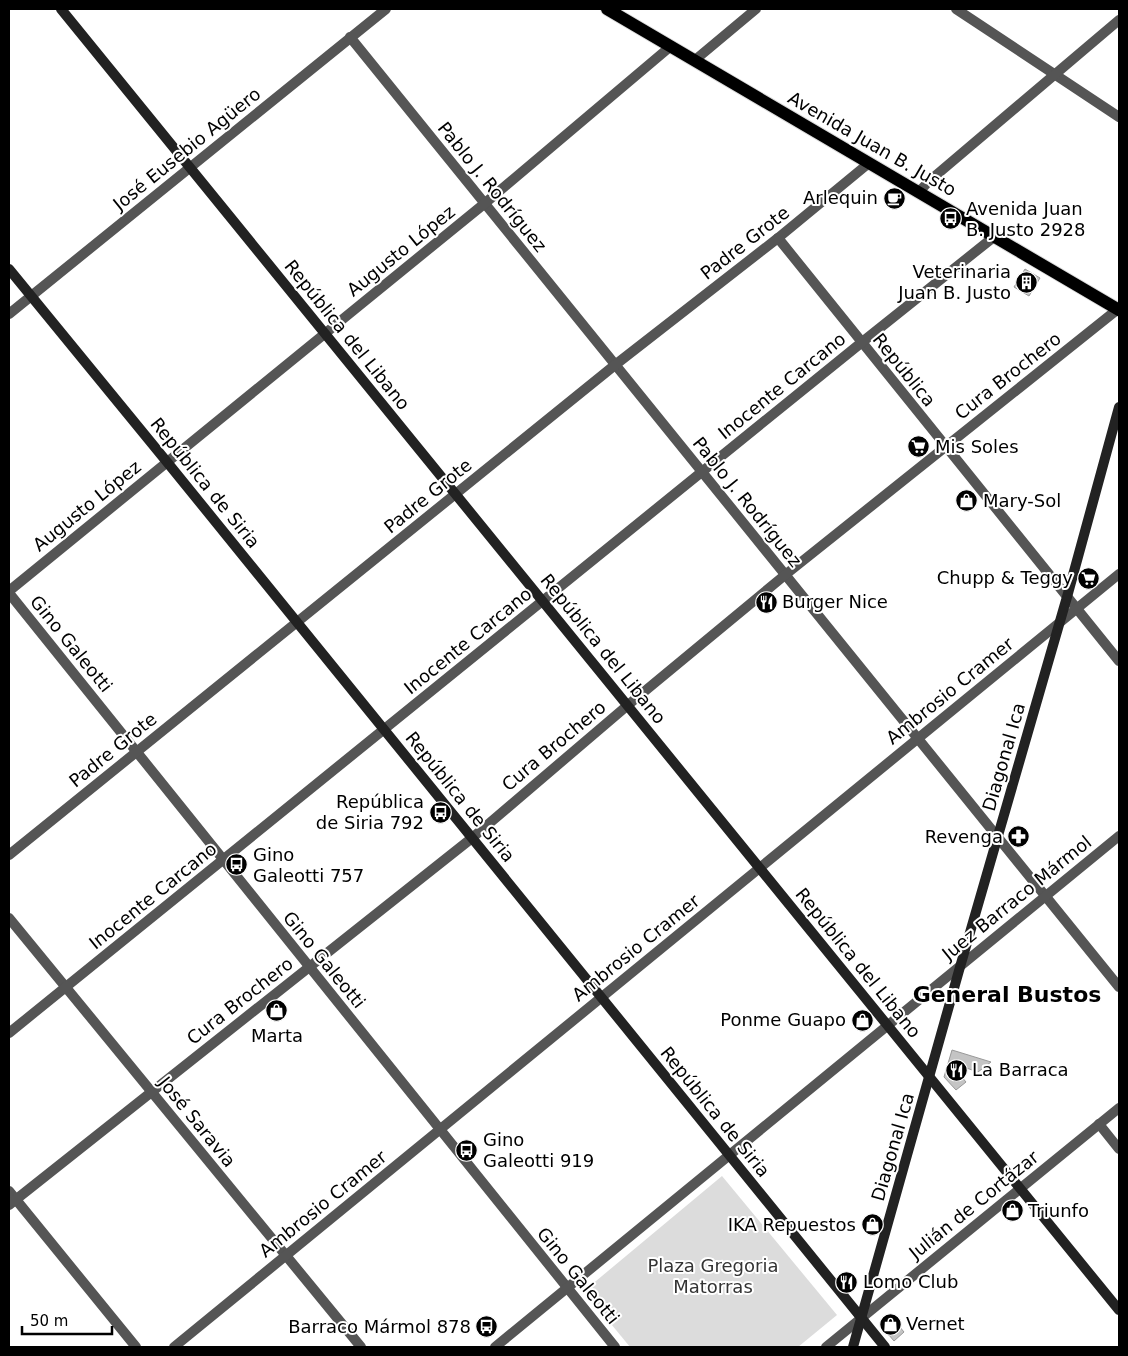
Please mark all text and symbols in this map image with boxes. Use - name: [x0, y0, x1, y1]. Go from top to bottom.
- street label: José Eusebio Agüero: [108, 83, 264, 215]
- street label: Avenida Juan B. Justo: [785, 87, 960, 200]
- street label: Pablo J. Rodríguez: [434, 118, 551, 256]
- cafe icon: Arlequin: [882, 186, 906, 210]
- place label: Arlequin: [803, 187, 878, 208]
- place label: Avenida Juan B. Justo 2928: [966, 198, 1086, 240]
- street label: Augusto López: [343, 201, 459, 300]
- street label: Padre Grote: [696, 202, 793, 284]
- bus stop icon: Avenida Juan B. Justo 2928: [938, 207, 962, 231]
- street label: República del Libano: [280, 255, 414, 414]
- place label: Veterinaria Juan B. Justo: [897, 261, 1011, 303]
- building icon: Veterinaria Juan B. Justo: [1015, 270, 1039, 294]
- street label: Inocente Carcano: [714, 328, 850, 443]
- street label: Cura Brochero: [950, 328, 1065, 424]
- street label: República: [869, 329, 940, 410]
- street label: República de Siria: [146, 413, 264, 552]
- street label: Pablo J. Rodríguez: [689, 433, 806, 571]
- supermarket icon: Mis Soles: [907, 435, 931, 459]
- place label: Mis Soles: [935, 436, 1019, 457]
- street label: Padre Grote: [380, 454, 476, 537]
- street label: Augusto López: [29, 456, 145, 555]
- shop icon: Mary-Sol: [955, 489, 979, 513]
- place label: Mary-Sol: [983, 490, 1061, 511]
- supermarket icon: Chupp & Teggy: [1077, 566, 1101, 590]
- place label: Chupp & Teggy: [937, 567, 1073, 588]
- street label: República del Libano: [536, 569, 670, 728]
- street label: Inocente Carcano: [400, 583, 536, 698]
- restaurant icon: Burger Nice: [754, 590, 778, 614]
- street label: Gino Galeotti: [26, 591, 117, 696]
- place label: Burger Nice: [782, 591, 888, 612]
- street label: Ambrosio Cramer: [882, 633, 1018, 748]
- street label: Cura Brochero: [498, 696, 610, 795]
- street label: Diagonal Ica: [978, 700, 1029, 813]
- street label: Padre Grote: [65, 708, 161, 791]
- street label: República de Siria: [401, 727, 519, 866]
- place label: República de Siria 792: [316, 791, 424, 833]
- bus stop icon: República de Siria 792: [428, 800, 452, 824]
- pharmacy icon: Revenga: [1007, 825, 1031, 849]
- place label: Revenga: [925, 826, 1003, 847]
- street label: Juez Barraco Mármol: [937, 831, 1095, 965]
- street label: Inocente Carcano: [85, 838, 221, 953]
- place label: Gino Galeotti 757: [253, 844, 364, 886]
- bus stop icon: Gino Galeotti 757: [225, 853, 249, 877]
- street label: República del Libano: [791, 883, 925, 1042]
- street label: Ambrosio Cramer: [568, 890, 704, 1005]
- street label: Gino Galeotti: [279, 907, 370, 1012]
- street label: Cura Brochero: [182, 953, 297, 1049]
- district label: General Bustos: [913, 982, 1101, 1007]
- shop icon: Marta: [265, 999, 289, 1023]
- shop icon: Ponme Guapo: [850, 1008, 874, 1032]
- place label: Ponme Guapo: [720, 1009, 846, 1030]
- place label: Marta: [251, 1025, 303, 1046]
- street label: República de Siria: [656, 1042, 774, 1181]
- restaurant icon: La Barraca: [944, 1058, 968, 1082]
- place label: La Barraca: [972, 1059, 1069, 1080]
- street label: José Saravia: [154, 1072, 240, 1171]
- street label: Diagonal Ica: [867, 1090, 918, 1203]
- place label: Gino Galeotti 919: [483, 1129, 594, 1171]
- bus stop icon: Gino Galeotti 919: [455, 1138, 479, 1162]
- street label: Ambrosio Cramer: [255, 1146, 391, 1261]
- street label: Julián de Cortázar: [904, 1146, 1043, 1264]
- shop icon: Triunfo: [1000, 1199, 1024, 1223]
- place label: Triunfo: [1027, 1200, 1089, 1221]
- shop icon: IKA Repuestos: [860, 1213, 884, 1237]
- place label: IKA Repuestos: [728, 1214, 856, 1235]
- street label: Gino Galeotti: [533, 1223, 624, 1328]
- park label: Plaza Gregoria Matorras: [648, 1255, 778, 1297]
- restaurant icon: Lomo Club: [835, 1270, 859, 1294]
- place label: Lomo Club: [863, 1271, 958, 1292]
- scale bar: [22, 1304, 112, 1336]
- text: 50 m: [30, 1312, 68, 1330]
- shop icon: Vernet: [878, 1312, 902, 1336]
- place label: Vernet: [906, 1313, 965, 1334]
- bus stop icon: Barraco Mármol 878: [475, 1315, 499, 1339]
- place label: Barraco Mármol 878: [288, 1316, 471, 1337]

